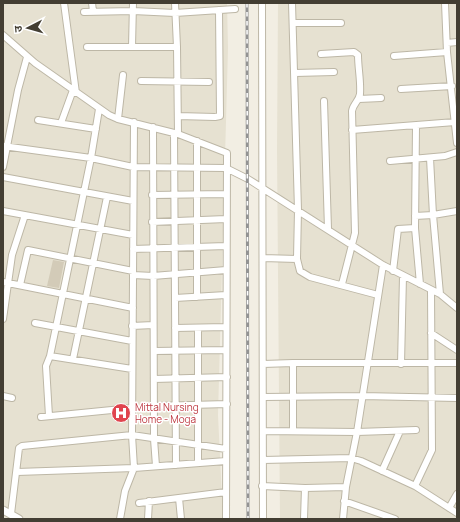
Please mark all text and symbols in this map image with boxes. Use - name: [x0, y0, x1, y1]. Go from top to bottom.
- north arrow: [8, 8, 48, 48]
- text: उ: [10, 25, 25, 33]
- place label: Mittal Nursing Home - Moga: [135, 400, 199, 426]
- hospital icon: Mittal Nursing Home - Moga: [110, 402, 132, 424]

